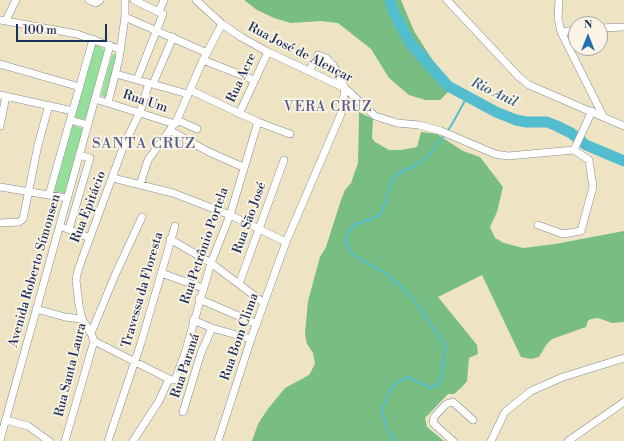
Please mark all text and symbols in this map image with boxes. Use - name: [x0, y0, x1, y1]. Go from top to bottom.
- scale bar: [18, 16, 109, 42]
- north arrow: [568, 16, 608, 56]
- text: N: [584, 18, 592, 32]
- street label: Rua José de Alençar: [245, 20, 355, 86]
- text: 100 m: [23, 23, 57, 38]
- street label: Rua Acre: [224, 51, 260, 105]
- water label: Rio Anil: [468, 75, 520, 111]
- street label: Rua Um: [121, 87, 169, 117]
- district label: VERA CRUZ: [284, 100, 372, 116]
- district label: SANTA CRUZ: [92, 135, 196, 153]
- street label: Rua Epitácio: [68, 169, 110, 245]
- street label: Rua São José: [230, 180, 270, 256]
- street label: Rua Petrônio Portela: [178, 186, 232, 306]
- street label: Avenida Roberto Símonsen: [6, 193, 64, 349]
- street label: Travessa da Floresta: [119, 230, 167, 350]
- street label: Rua Bom Clima: [218, 291, 262, 383]
- street label: Rua Santa Laura: [52, 321, 90, 419]
- street label: Rua Paraná: [168, 332, 204, 400]

